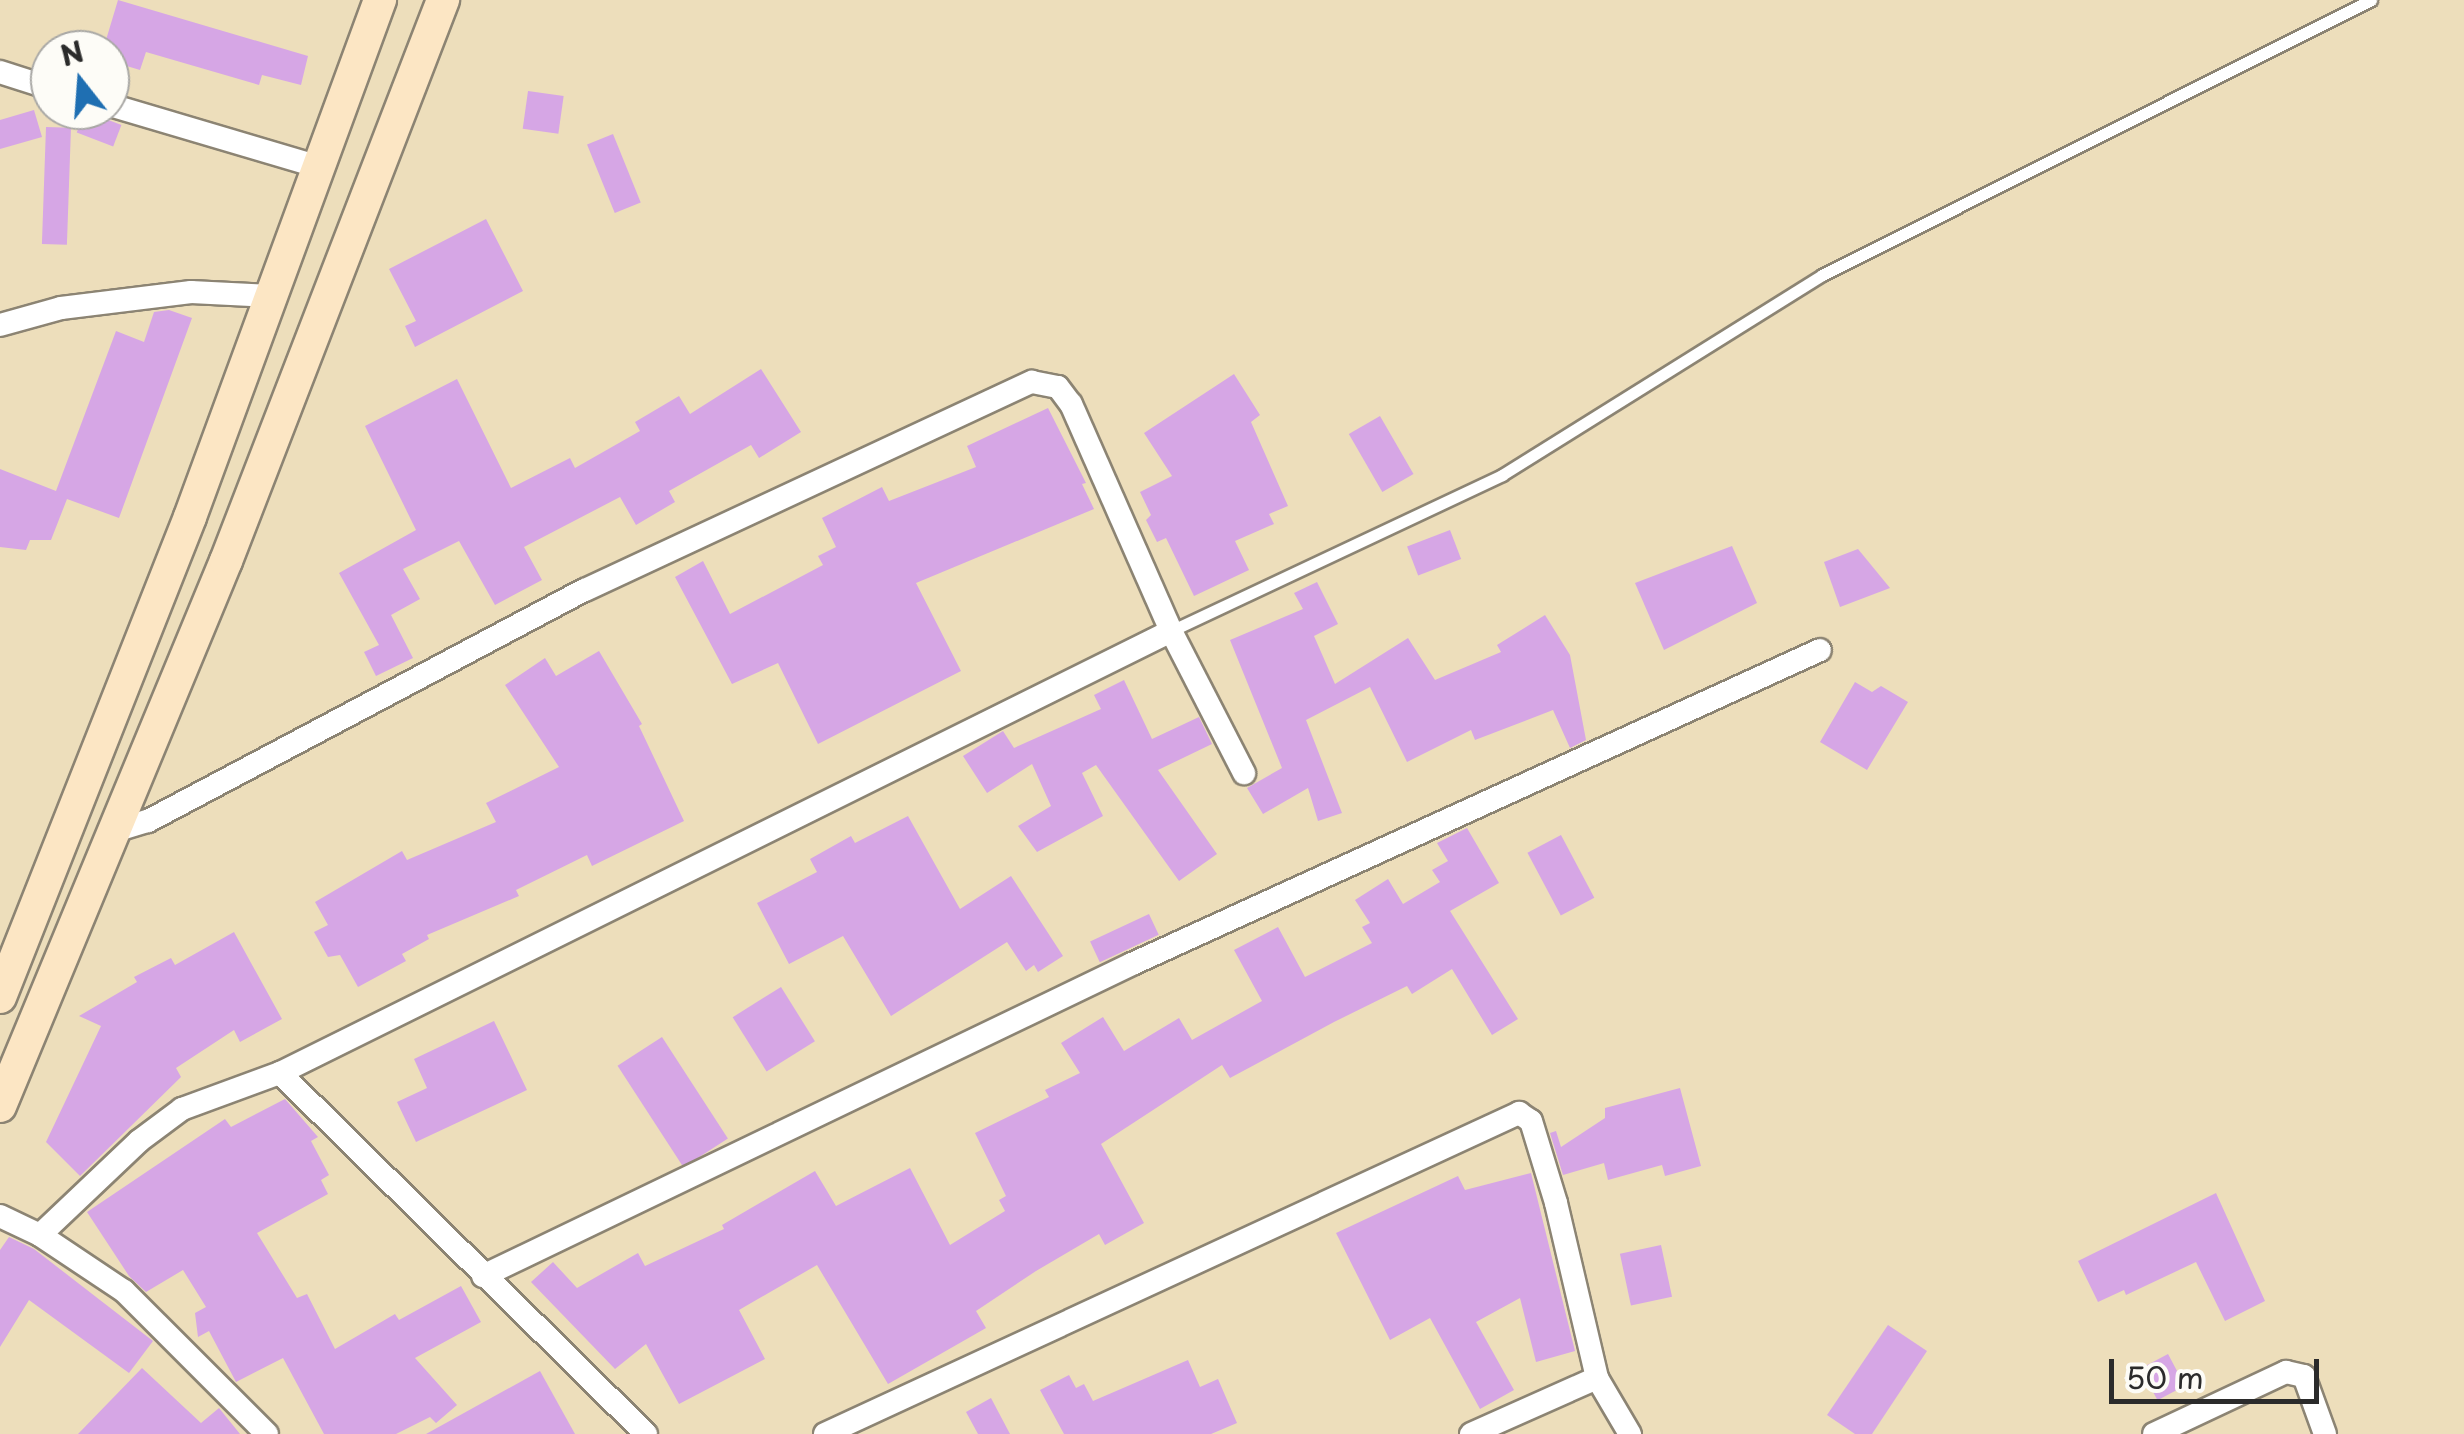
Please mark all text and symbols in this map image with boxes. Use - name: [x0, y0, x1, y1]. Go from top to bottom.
- text: N: [55, 29, 89, 77]
- north arrow: [30, 30, 130, 130]
- scale bar: [2114, 1339, 2324, 1401]
- text: 50 m: [2126, 1354, 2204, 1399]

